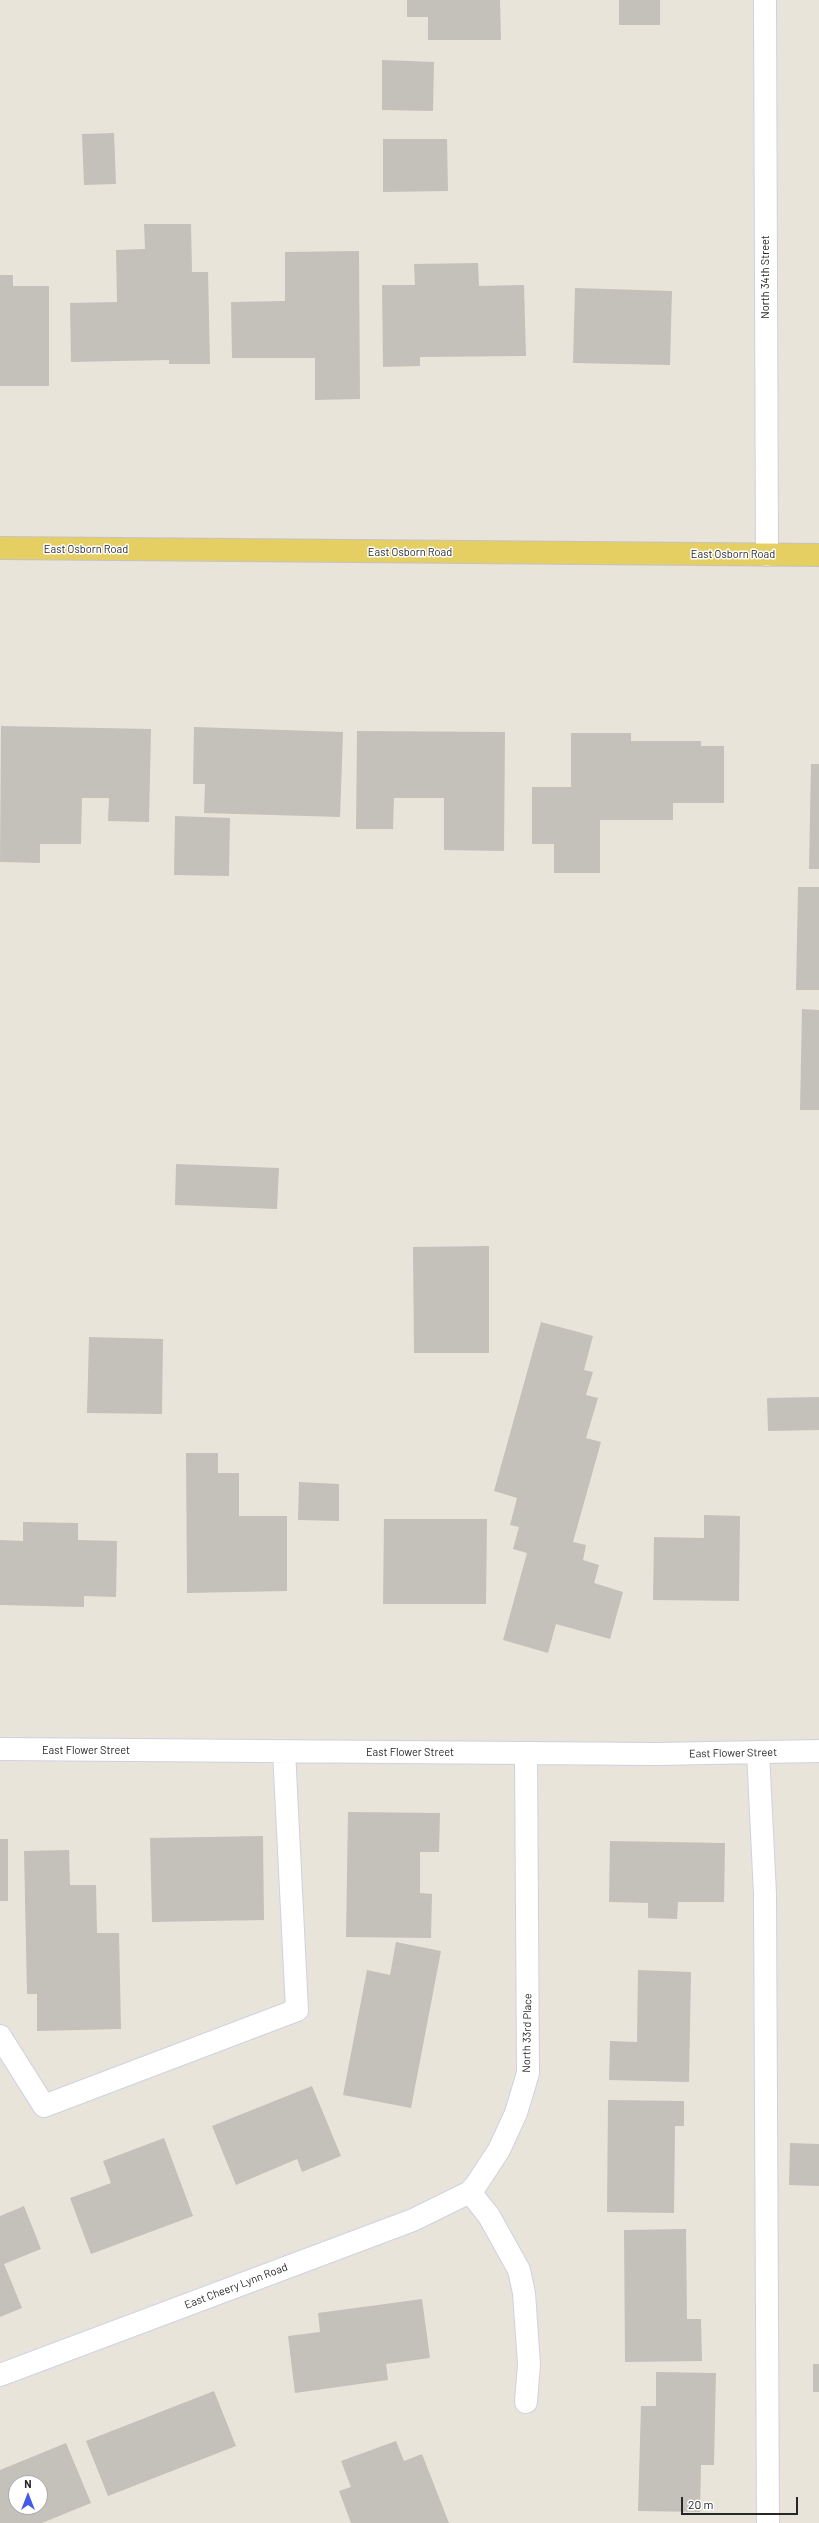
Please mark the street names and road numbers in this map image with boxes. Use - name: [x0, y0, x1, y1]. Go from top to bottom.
- street label: North 34th Street: [758, 235, 772, 319]
- street label: East Osborn Road: [44, 542, 128, 556]
- street label: East Osborn Road: [368, 545, 452, 559]
- street label: East Osborn Road: [691, 547, 775, 561]
- street label: East Flower Street: [42, 1743, 130, 1757]
- street label: East Flower Street: [366, 1745, 454, 1759]
- street label: East Flower Street: [689, 1746, 777, 1760]
- street label: North 33rd Place: [520, 1993, 534, 2073]
- street label: East Cheery Lynn Road: [183, 2260, 289, 2312]

